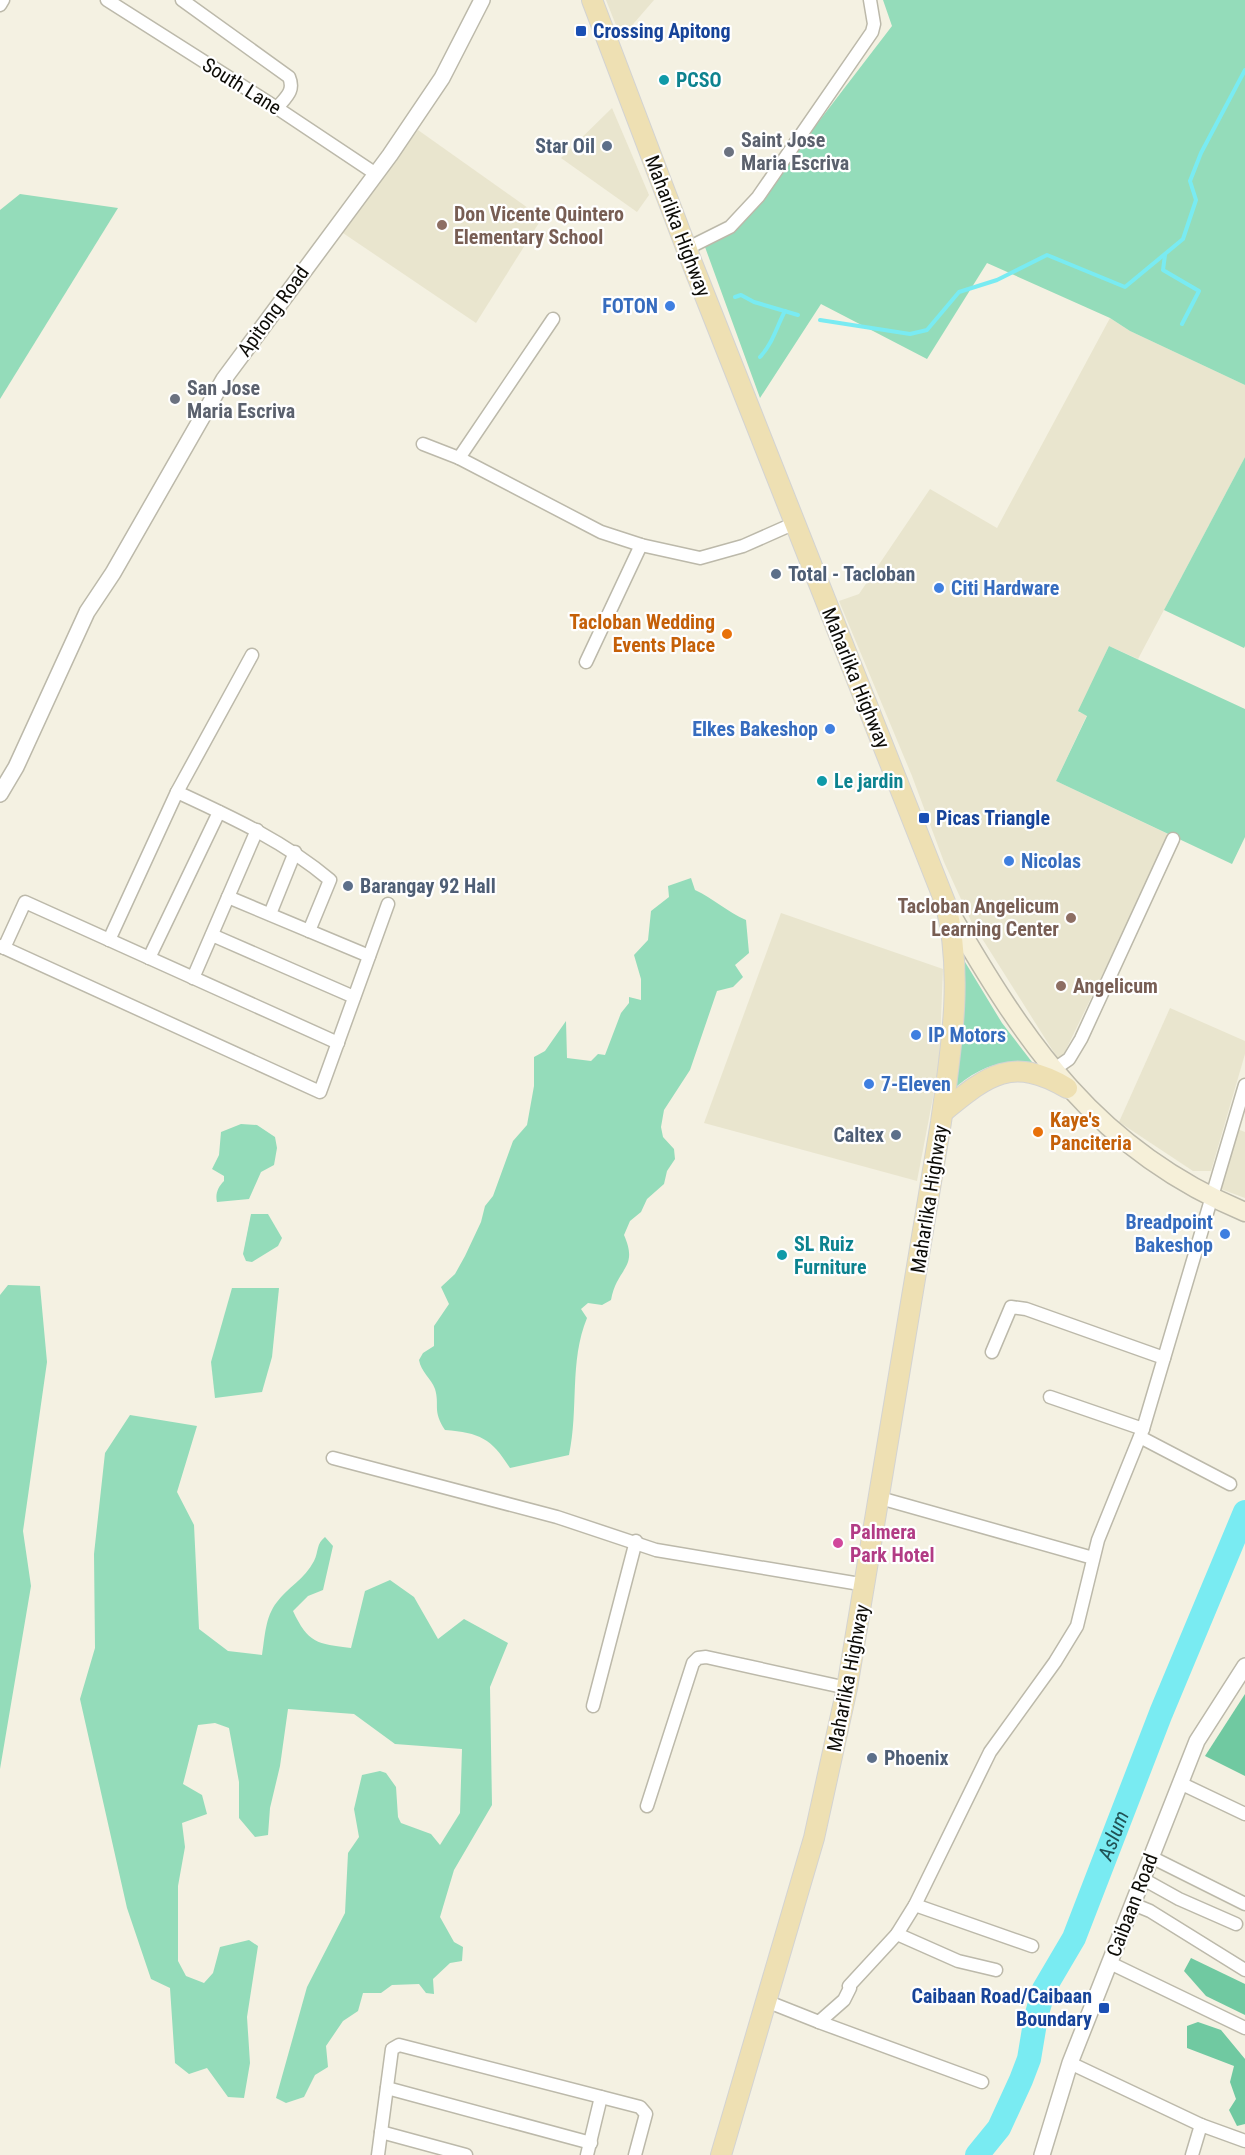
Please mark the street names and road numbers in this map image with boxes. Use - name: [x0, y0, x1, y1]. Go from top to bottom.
- street label: South Lane: [198, 52, 286, 120]
- street label: Maharlika Highway: [640, 152, 716, 300]
- street label: Apitong Road: [232, 261, 314, 361]
- street label: Maharlika Highway: [817, 604, 895, 752]
- street label: Maharlika Highway: [905, 1123, 953, 1275]
- street label: Maharlika Highway: [822, 1602, 874, 1754]
- street label: Caibaan Road: [1101, 1850, 1163, 1960]

